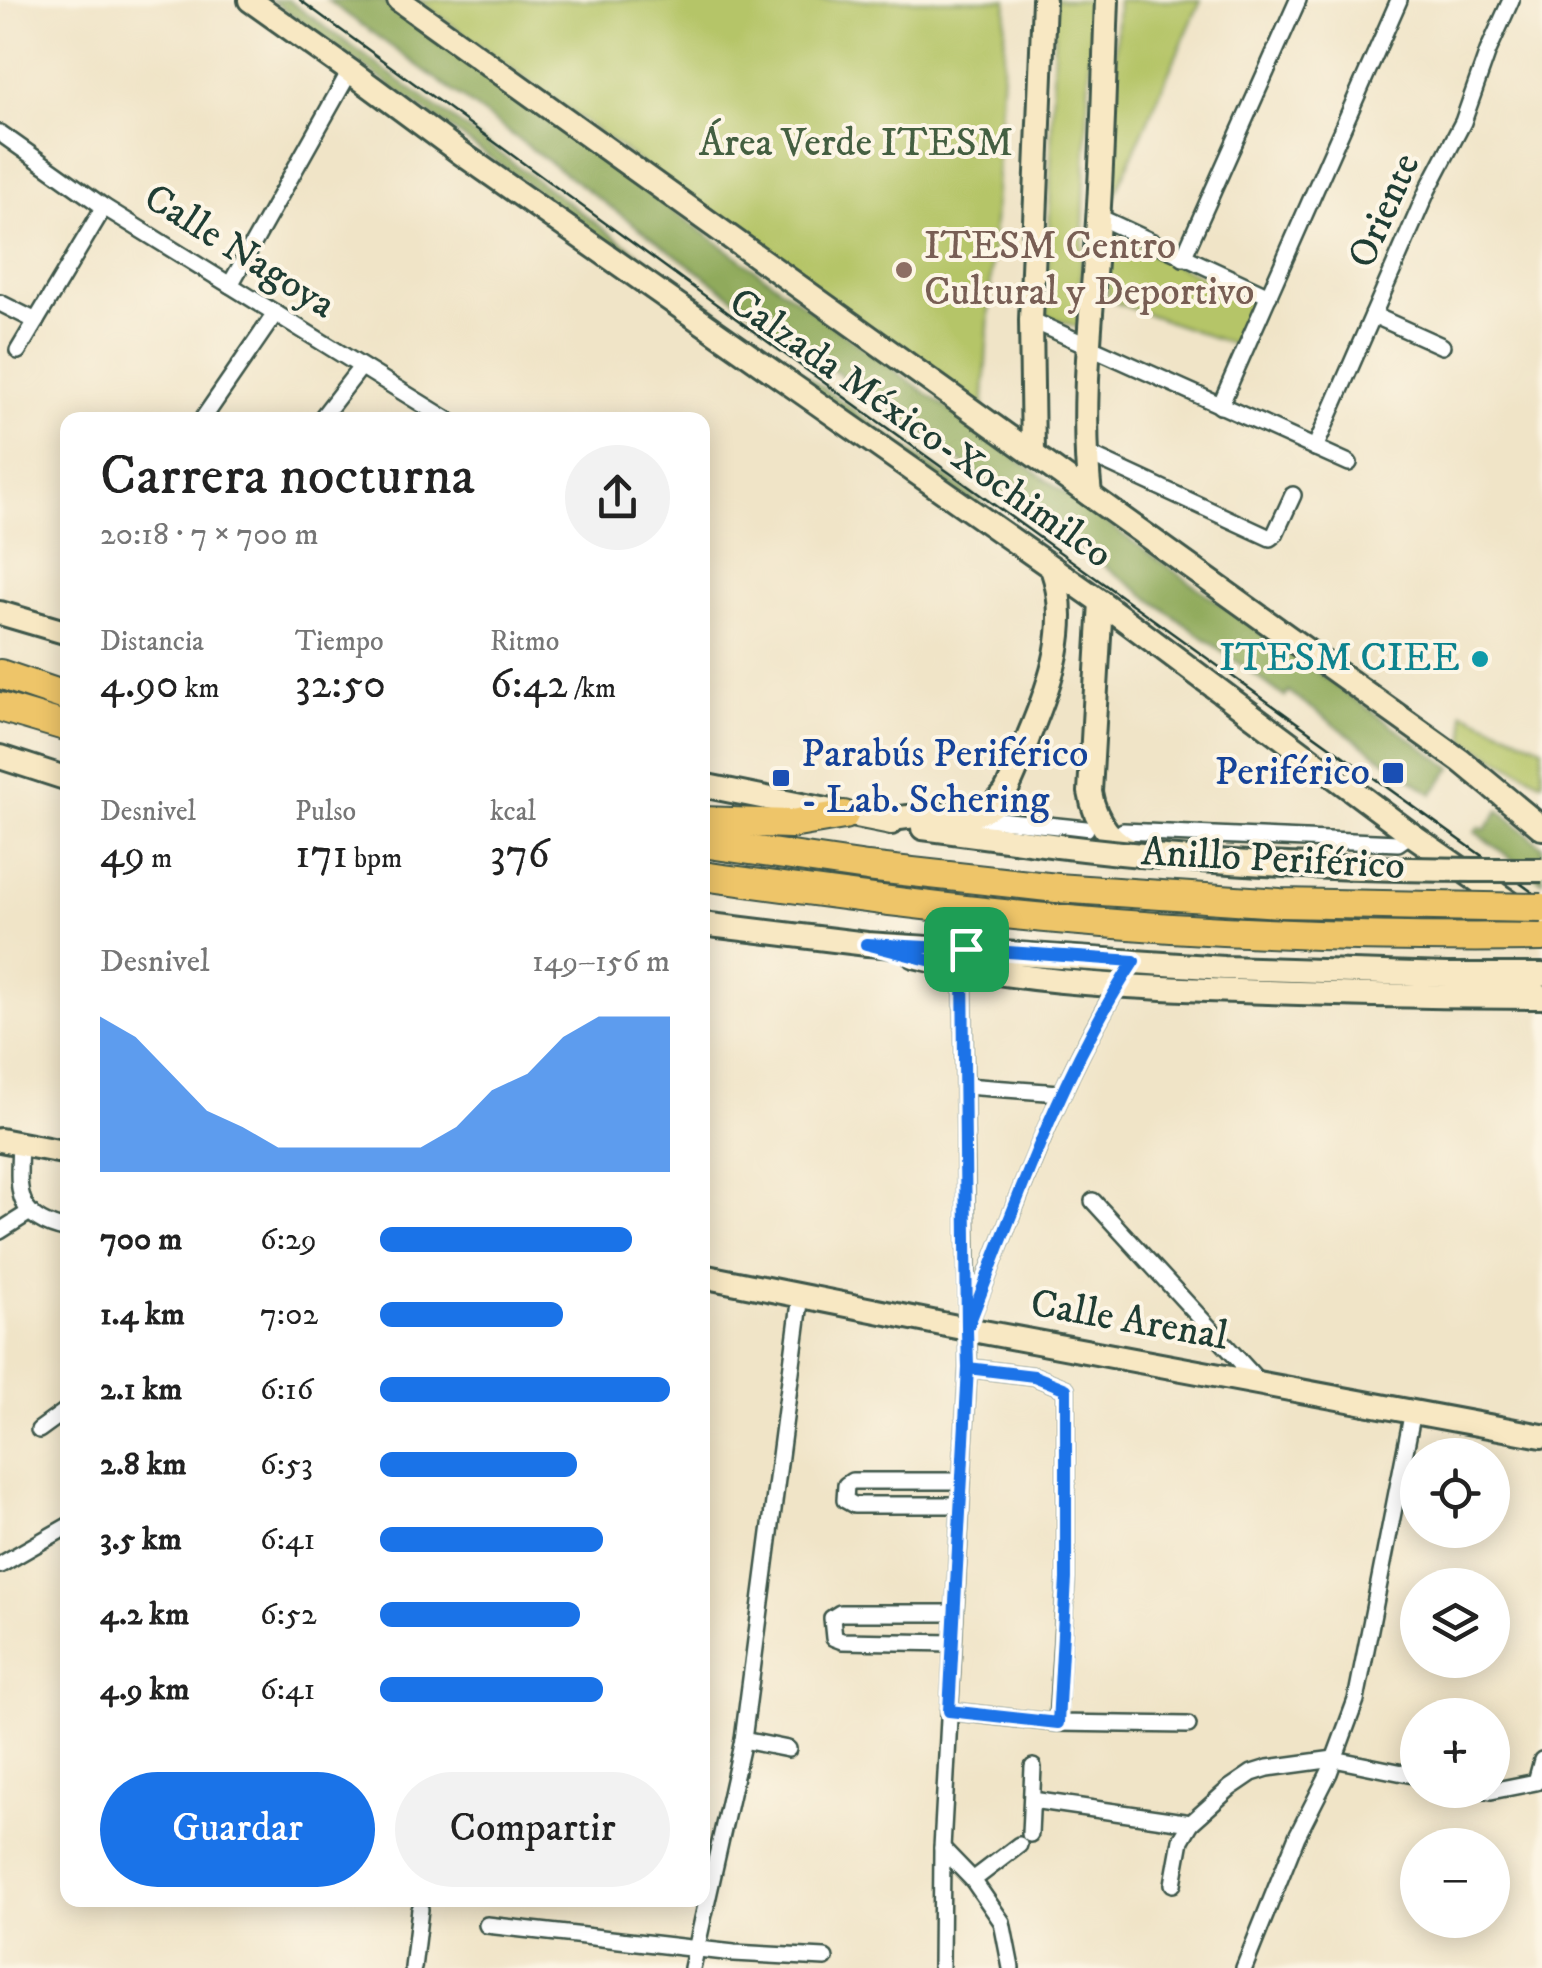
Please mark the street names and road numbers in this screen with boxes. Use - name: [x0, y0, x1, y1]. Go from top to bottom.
- street label: Oriente: [1338, 146, 1432, 276]
- street label: Calle Nagoya: [134, 173, 344, 331]
- street label: Calzada México-Xochimilco: [719, 278, 1121, 580]
- street label: Anillo Periférico: [1140, 828, 1406, 892]
- street label: Calle Arenal: [1026, 1279, 1232, 1363]

